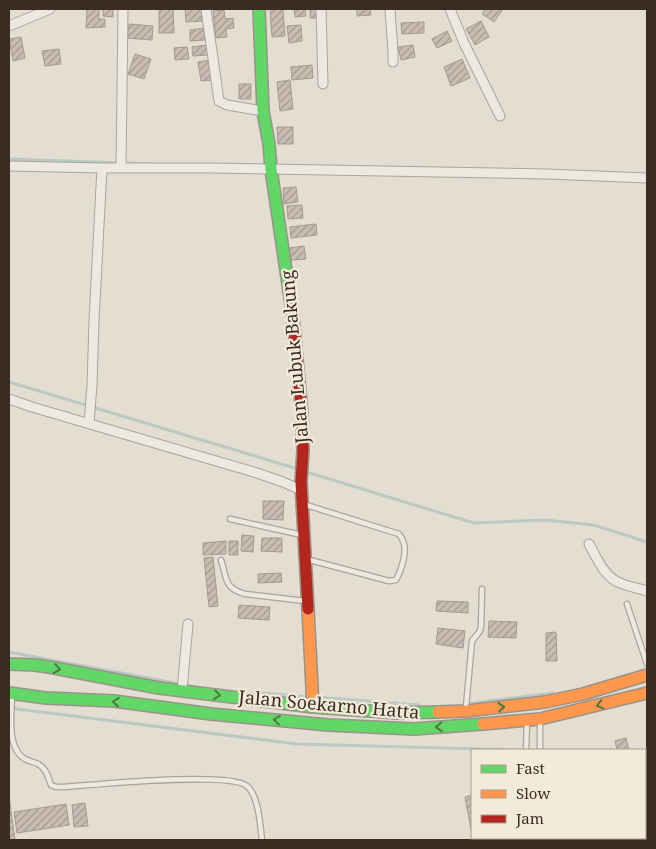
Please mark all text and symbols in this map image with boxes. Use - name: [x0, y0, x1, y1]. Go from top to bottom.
- street label: Jalan Lubuk Bakung: [274, 269, 314, 446]
- one-way arrow: [53, 663, 62, 673]
- street label: Jalan Soekarno Hatta: [237, 684, 420, 724]
- one-way arrow: [214, 689, 222, 700]
- one-way arrow: [112, 696, 120, 707]
- one-way arrow: [595, 699, 604, 710]
- one-way arrow: [497, 702, 505, 713]
- one-way arrow: [273, 715, 281, 726]
- one-way arrow: [435, 721, 443, 732]
- legend: [471, 749, 646, 839]
- text: Fast: [516, 758, 545, 778]
- text: Slow: [516, 783, 550, 803]
- text: Jam: [515, 808, 544, 828]

